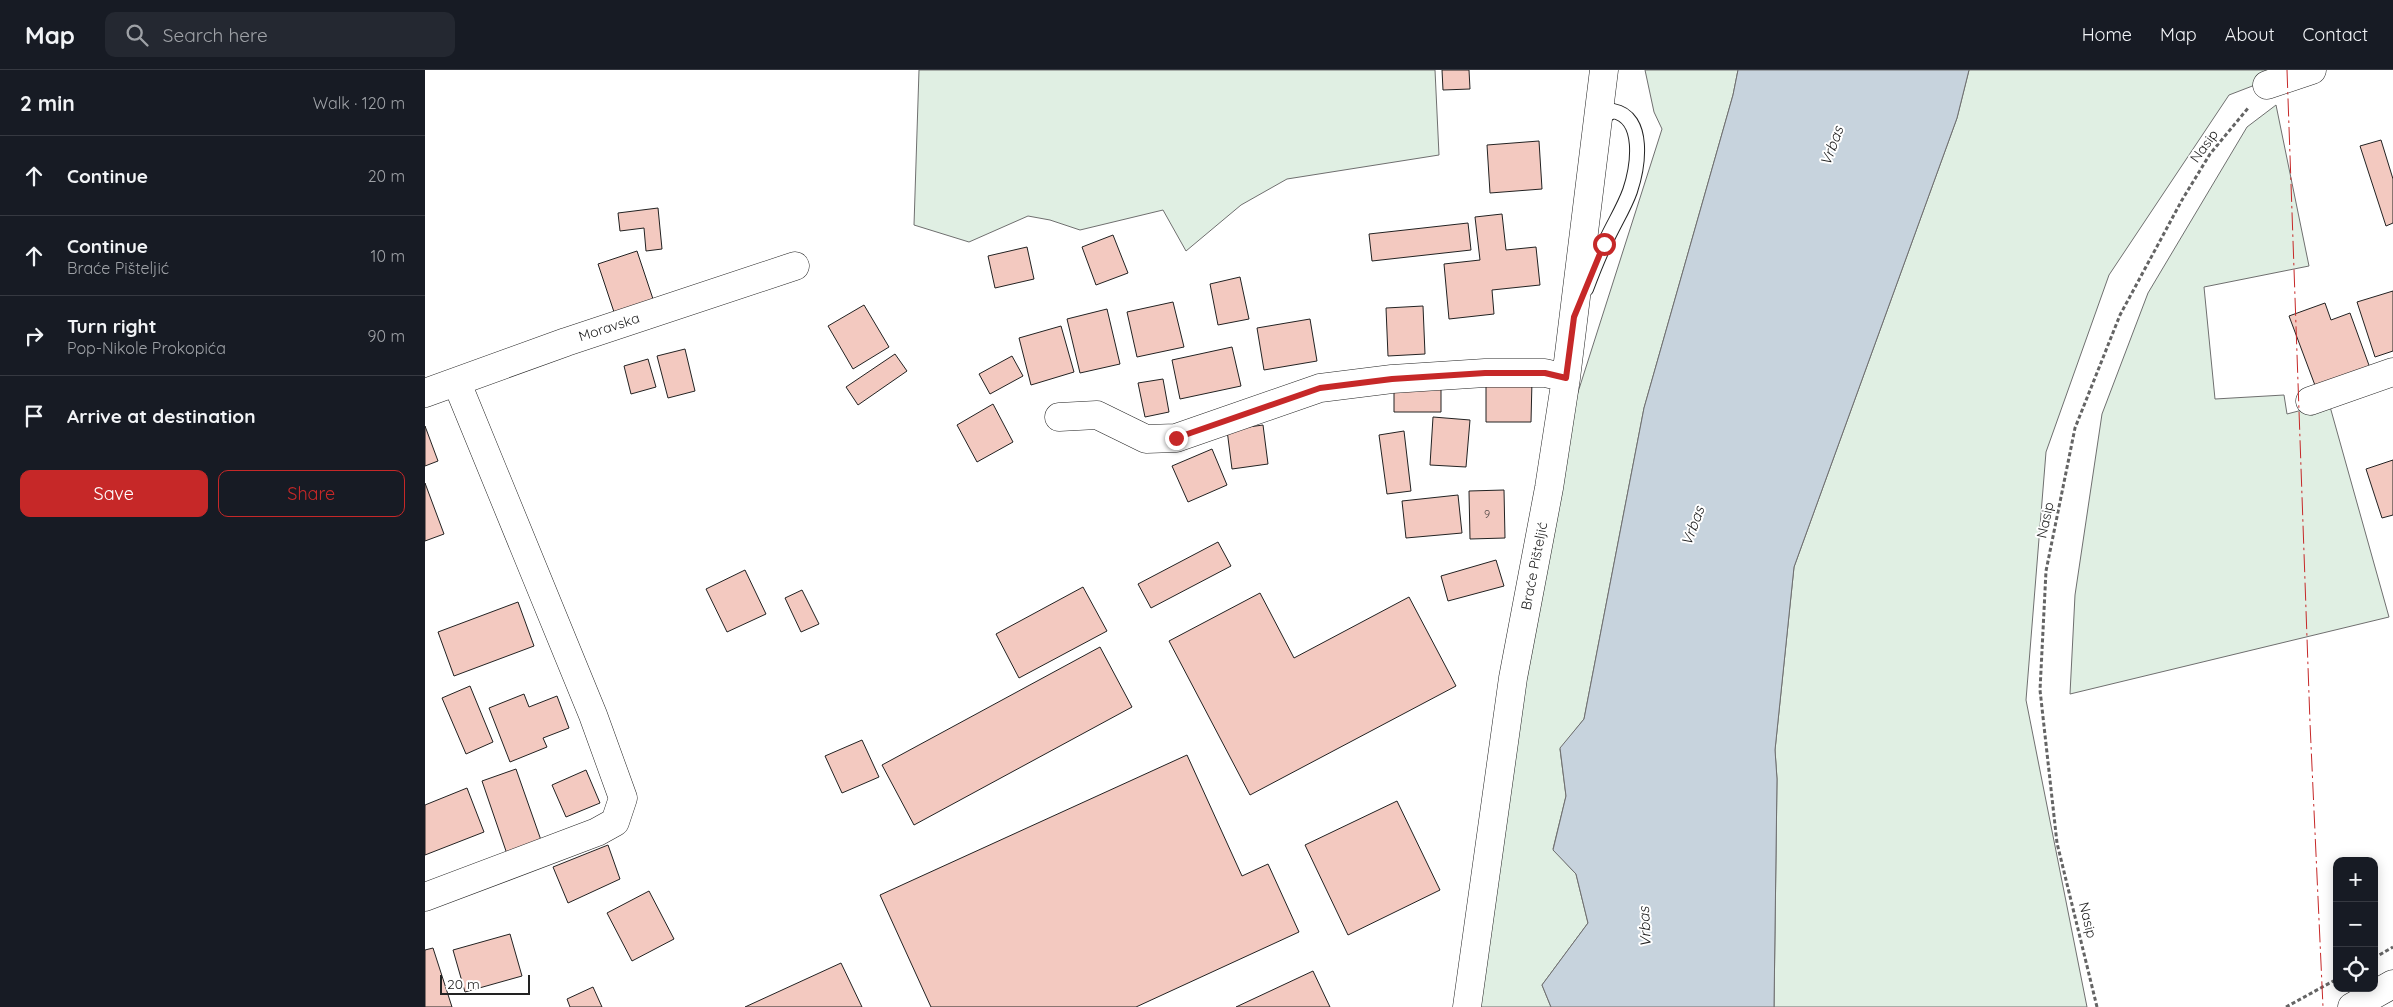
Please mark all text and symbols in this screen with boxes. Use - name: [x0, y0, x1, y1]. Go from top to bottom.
- search box: [105, 12, 455, 57]
- text: Map: [25, 20, 75, 50]
- icon: search: [123, 21, 151, 49]
- text: Search here: [163, 23, 268, 47]
- text: Home: [2082, 23, 2132, 46]
- text: Map: [2160, 23, 2197, 46]
- text: About: [2225, 23, 2275, 46]
- text: Contact: [2303, 23, 2368, 46]
- text: 2 min: [20, 90, 75, 116]
- text: Walk · 120 m: [313, 93, 405, 113]
- water label: Vrbas: [1816, 123, 1848, 168]
- street label: Nasip: [2186, 126, 2222, 166]
- icon: ahead: [20, 162, 48, 190]
- text: Continue: [67, 164, 148, 188]
- text: 20 m: [368, 166, 405, 186]
- route start: [1593, 233, 1616, 256]
- text: Continue: [67, 234, 148, 258]
- icon: ahead: [20, 242, 48, 270]
- text: 10 m: [371, 246, 405, 266]
- text: Braće Pišteljić: [67, 258, 169, 278]
- street label: Moravska: [576, 309, 642, 345]
- text: Turn right: [67, 314, 156, 338]
- icon: right: [20, 322, 48, 350]
- text: 90 m: [368, 326, 405, 346]
- text: Pop-Nikole Prokopića: [67, 338, 226, 358]
- icon: arrive: [20, 402, 48, 430]
- text: Arrive at destination: [67, 404, 256, 428]
- route end: [1165, 427, 1188, 450]
- button: Save: [20, 470, 208, 517]
- button: Share: [218, 470, 405, 517]
- street label: Nasip: [2032, 500, 2058, 540]
- water label: Vrbas: [1677, 503, 1709, 548]
- house number: 9: [1484, 507, 1490, 521]
- street label: Braće Pišteljić: [1517, 520, 1551, 612]
- map controls: [2333, 857, 2378, 992]
- button: +: [2333, 857, 2378, 902]
- street label: Nasip: [2075, 900, 2101, 940]
- button: −: [2333, 902, 2378, 947]
- water label: Vrbas: [1634, 905, 1655, 948]
- button: locate: [2333, 947, 2378, 992]
- scale bar: [440, 972, 530, 995]
- text: 20 m: [447, 975, 480, 993]

